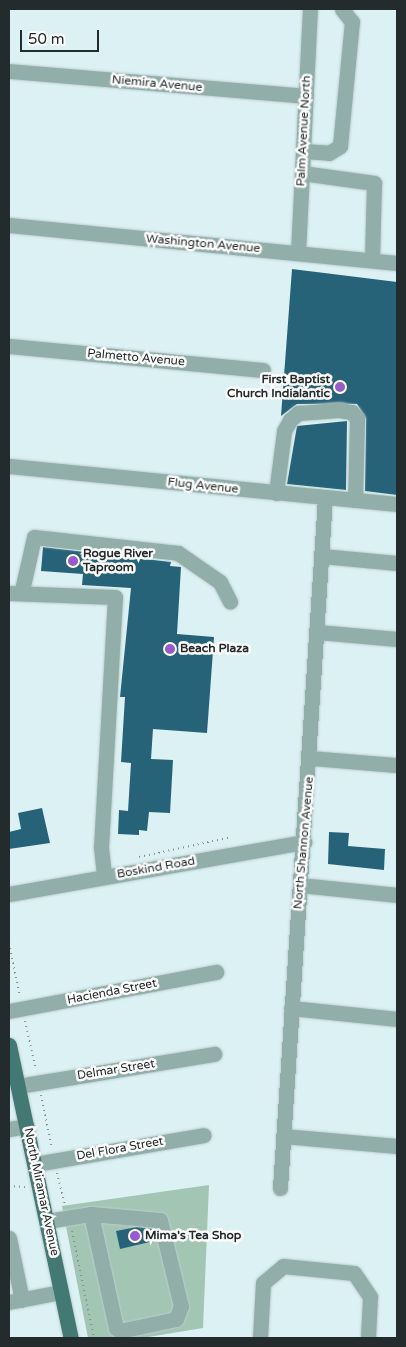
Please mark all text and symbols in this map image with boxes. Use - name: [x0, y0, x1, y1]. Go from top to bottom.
- scale bar: [22, 20, 101, 52]
- text: 50 m: [28, 30, 65, 48]
- street label: Niemira Avenue: [111, 73, 203, 95]
- street label: Palm Avenue North: [294, 75, 314, 187]
- street label: Washington Avenue: [145, 232, 261, 256]
- street label: Palmetto Avenue: [87, 347, 185, 369]
- place label: First Baptist Church Indialantic: [227, 373, 330, 401]
- marker: First Baptist Church Indialantic: [334, 381, 346, 393]
- street label: Flug Avenue: [167, 475, 239, 497]
- place label: Rogue River Taproom: [83, 547, 153, 575]
- marker: Rogue River Taproom: [67, 555, 79, 567]
- place label: Beach Plaza: [180, 642, 249, 656]
- marker: Beach Plaza: [164, 643, 176, 655]
- street label: North Shannon Avenue: [291, 776, 317, 910]
- street label: Boskind Road: [116, 854, 196, 882]
- street label: Hacienda Street: [66, 976, 158, 1008]
- street label: Delmar Street: [76, 1057, 156, 1083]
- street label: North Miramar Avenue: [20, 1127, 62, 1257]
- street label: Del Flora Street: [75, 1134, 165, 1164]
- place label: Mima's Tea Shop: [145, 1229, 241, 1243]
- marker: Mima's Tea Shop: [129, 1230, 141, 1242]

